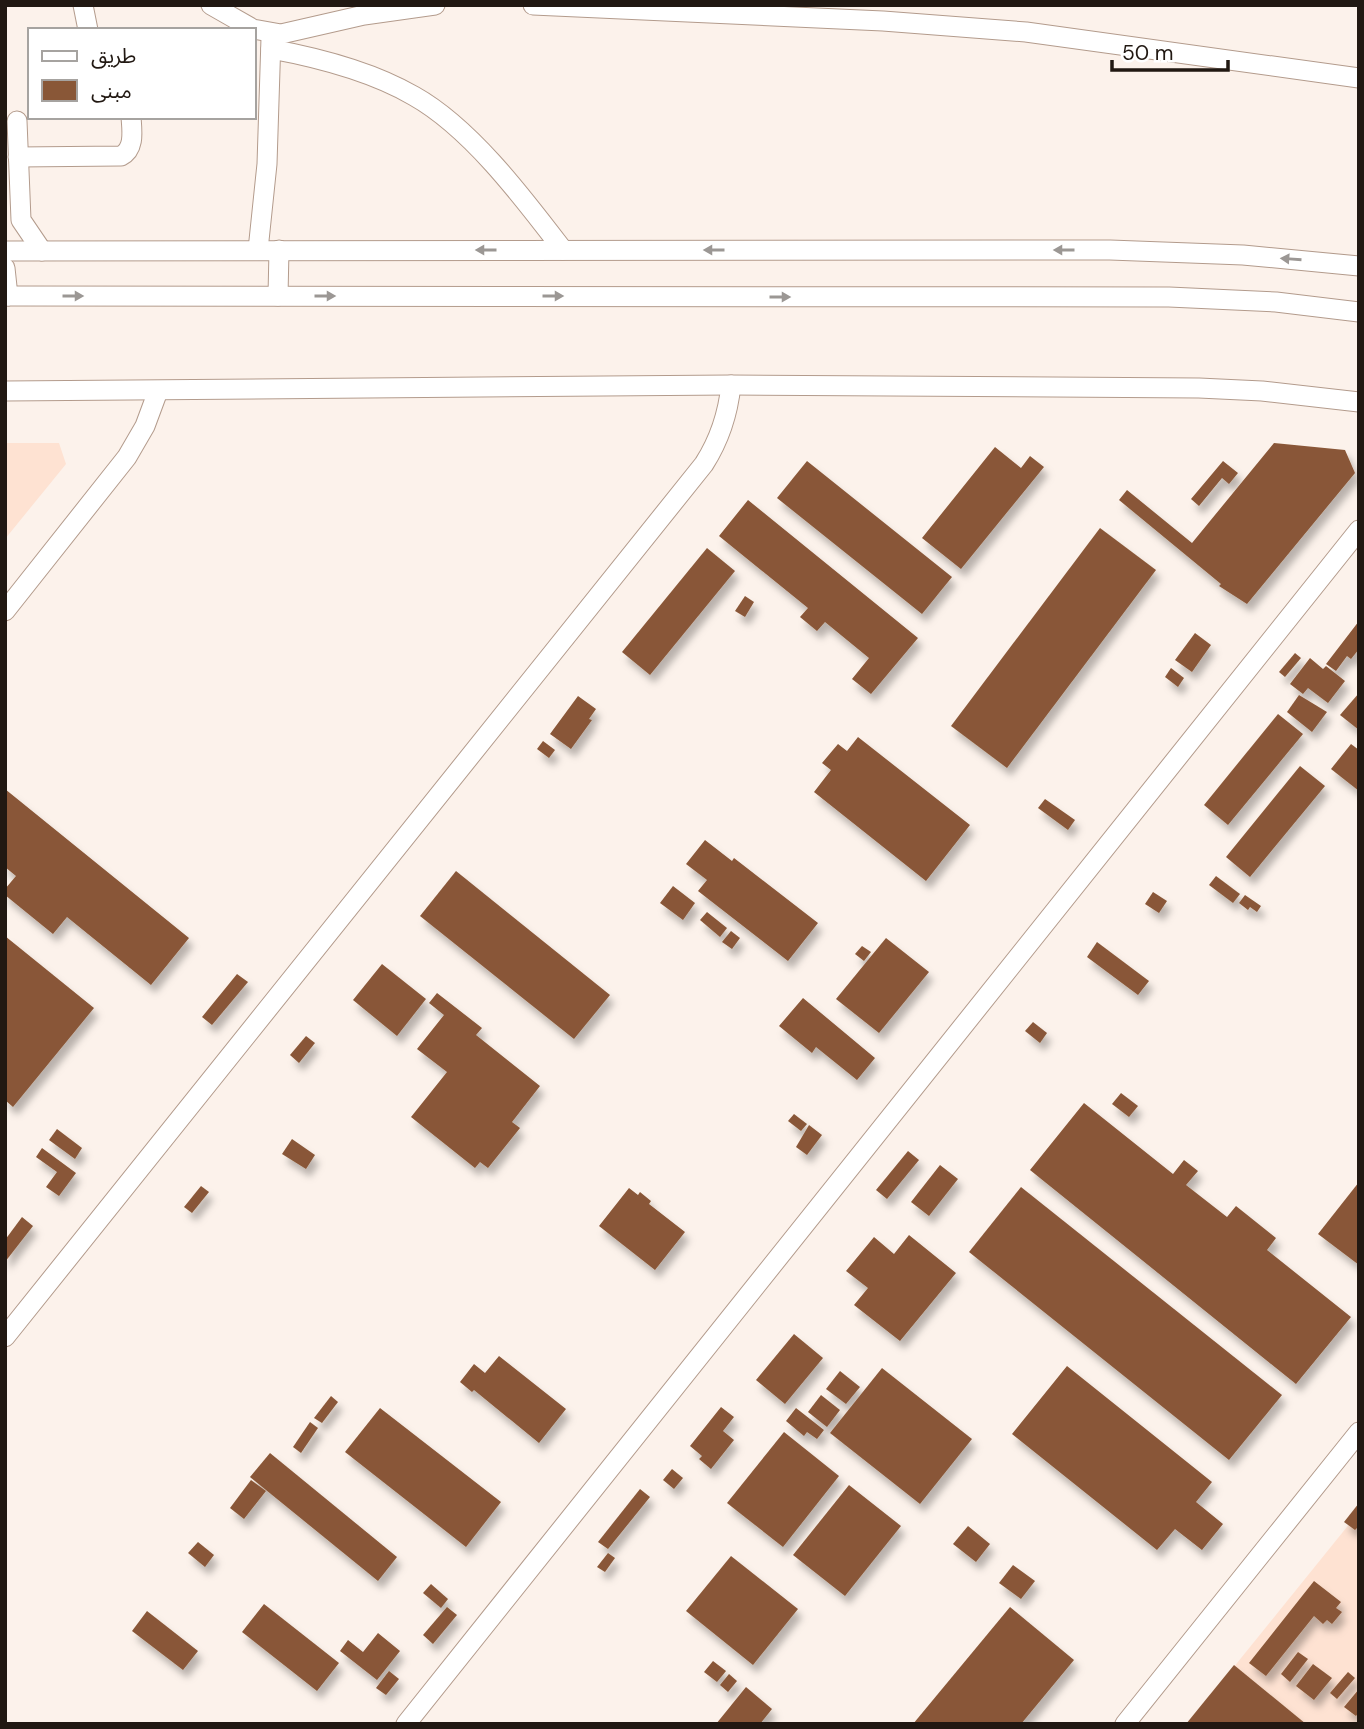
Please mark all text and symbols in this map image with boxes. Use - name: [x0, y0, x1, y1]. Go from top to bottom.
- legend: [28, 28, 256, 119]
- scale bar: [1112, 28, 1228, 72]
- text: 50 m: [1122, 39, 1173, 67]
- text: طريق: [91, 42, 136, 70]
- text: مبنى: [91, 77, 132, 105]
- one-way arrow: [475, 244, 497, 256]
- one-way arrow: [702, 244, 724, 256]
- one-way arrow: [1052, 244, 1074, 256]
- one-way arrow: [1280, 253, 1302, 264]
- one-way arrow: [63, 290, 85, 302]
- one-way arrow: [315, 290, 337, 302]
- one-way arrow: [542, 290, 564, 302]
- one-way arrow: [770, 291, 792, 303]

